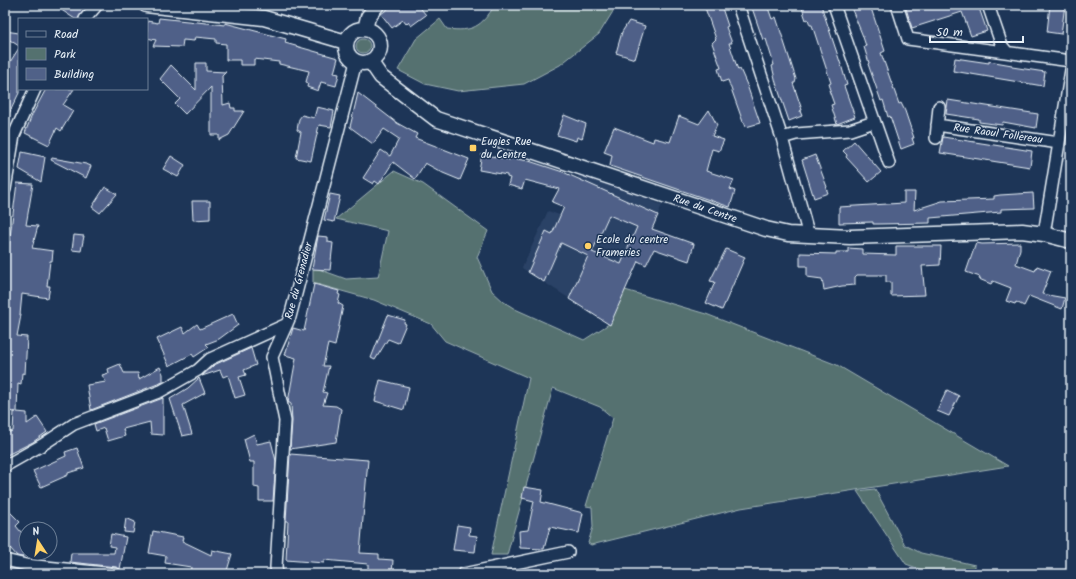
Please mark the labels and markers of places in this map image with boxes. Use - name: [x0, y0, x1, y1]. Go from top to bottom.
- place label: Eugies Rue du Centre: [481, 133, 531, 164]
- marker: Eugies Rue du Centre: [468, 143, 478, 153]
- place label: Ecole du centre Frameries: [596, 231, 668, 262]
- marker: Ecole du centre Frameries: [583, 241, 593, 251]

